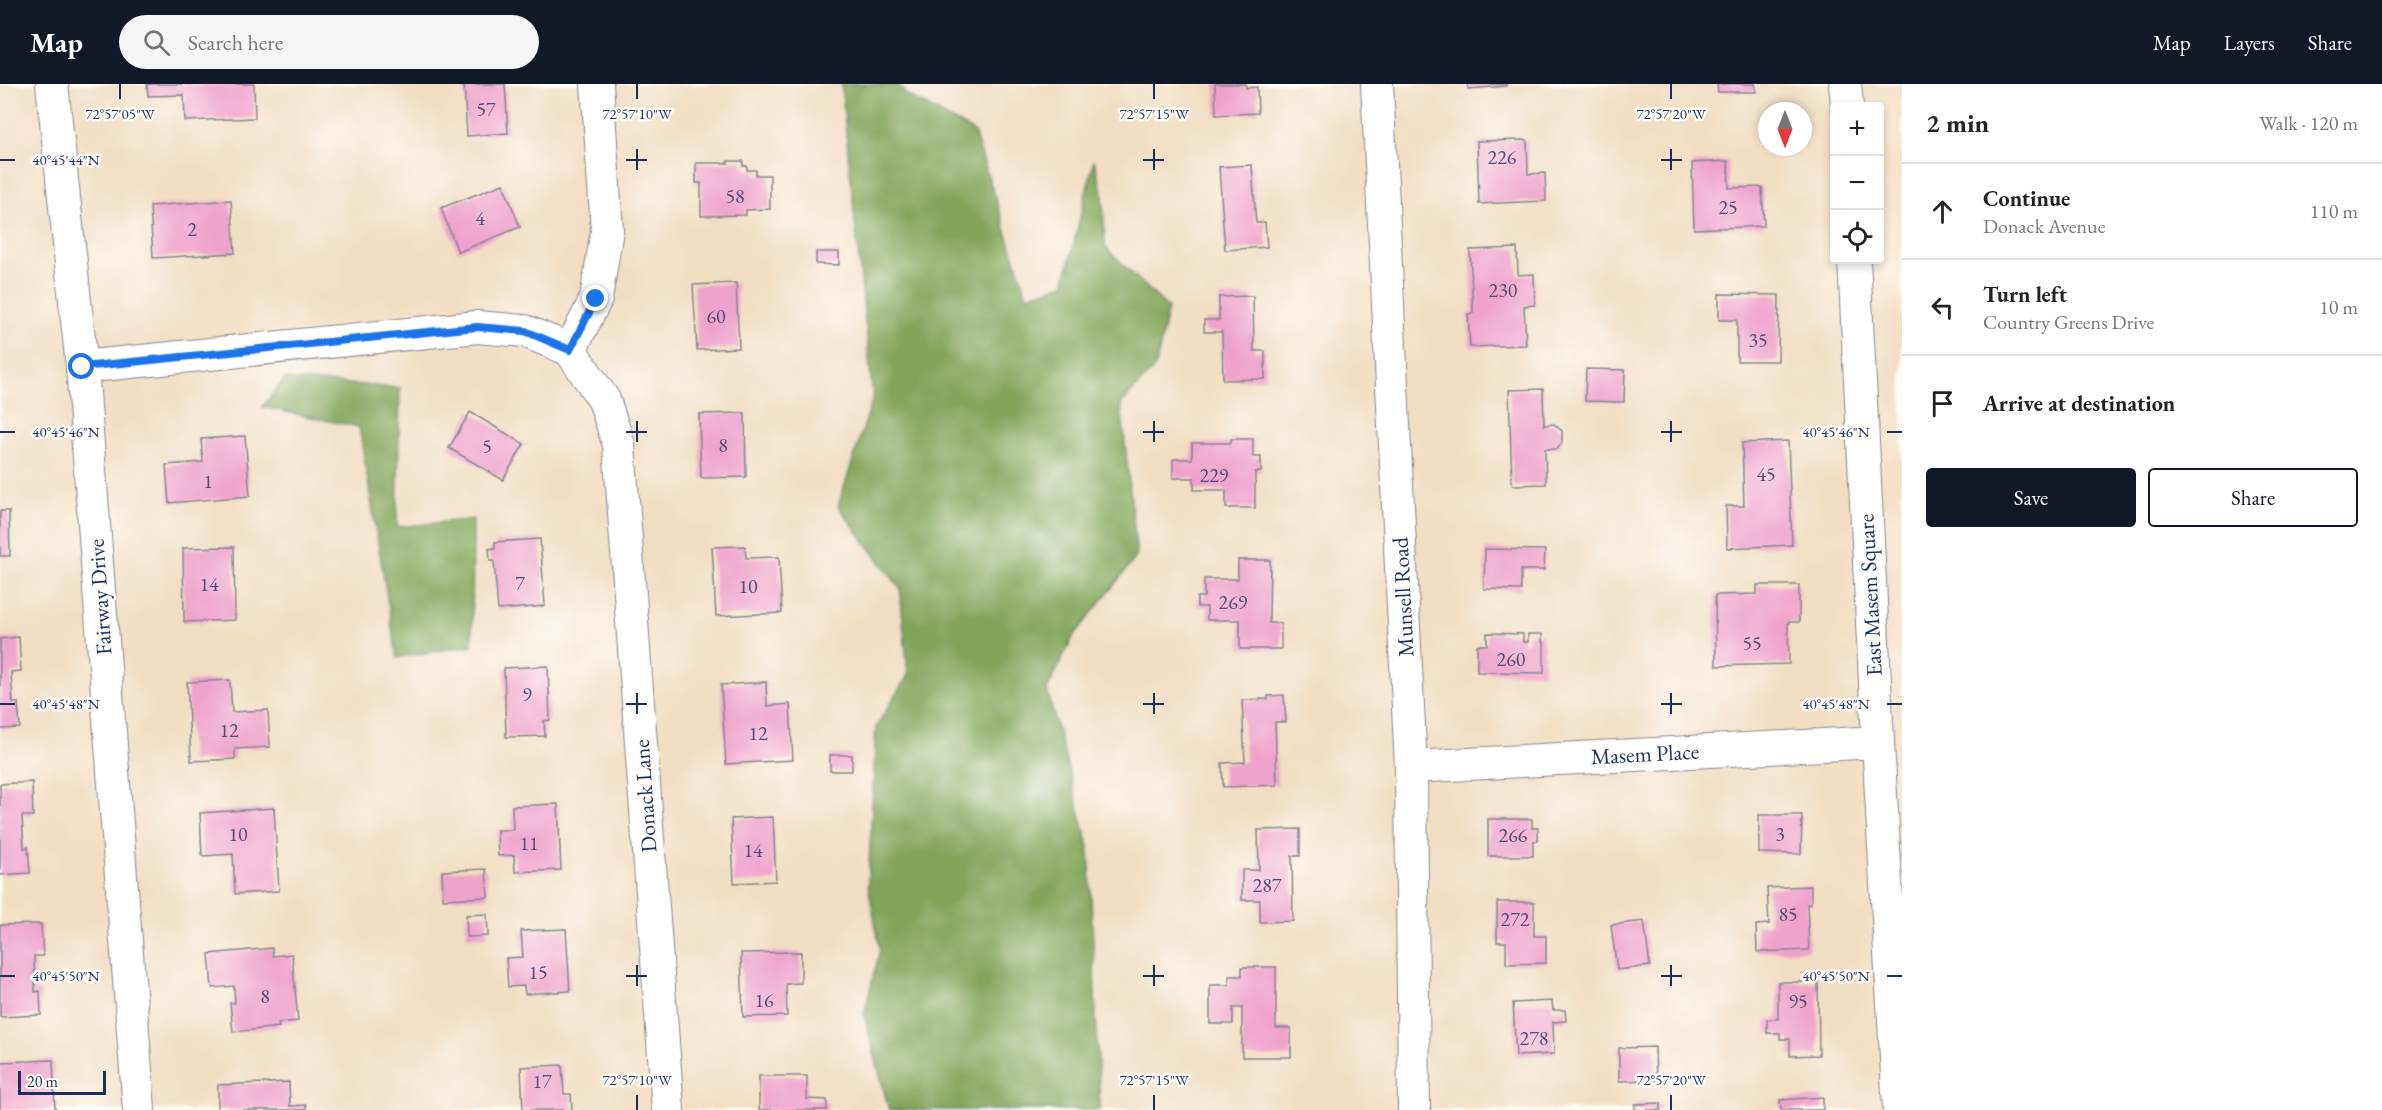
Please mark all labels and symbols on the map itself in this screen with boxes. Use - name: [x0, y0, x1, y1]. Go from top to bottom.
- house number: 57: [476, 96, 496, 122]
- north arrow: [1758, 102, 1812, 156]
- text: 72°57'05"W: [85, 104, 155, 123]
- text: 72°57'10"W: [602, 104, 672, 123]
- text: 72°57'15"W: [1119, 104, 1189, 123]
- text: 72°57'20"W: [1636, 104, 1706, 123]
- house number: 226: [1488, 144, 1517, 170]
- text: 40°45'44"N: [32, 150, 100, 169]
- house number: 58: [725, 183, 745, 209]
- house number: 25: [1718, 194, 1738, 220]
- house number: 4: [475, 205, 485, 231]
- house number: 2: [187, 216, 197, 242]
- house number: 230: [1489, 277, 1518, 303]
- route end: [582, 285, 608, 311]
- house number: 60: [706, 303, 726, 329]
- house number: 35: [1748, 327, 1768, 353]
- route start: [68, 353, 94, 379]
- text: 40°45'46"N: [32, 422, 100, 441]
- text: 40°45'46"N: [1802, 422, 1870, 441]
- house number: 8: [718, 432, 728, 458]
- house number: 5: [482, 433, 492, 459]
- house number: 45: [1756, 461, 1776, 487]
- house number: 229: [1200, 462, 1229, 488]
- house number: 1: [203, 468, 213, 494]
- street label: East Masem Square: [1851, 513, 1889, 677]
- street label: Munsell Road: [1385, 536, 1421, 658]
- street label: Fairway Drive: [81, 537, 119, 656]
- house number: 7: [515, 570, 525, 596]
- house number: 14: [199, 571, 219, 597]
- house number: 10: [738, 573, 758, 599]
- house number: 269: [1219, 589, 1248, 615]
- house number: 55: [1742, 630, 1762, 656]
- house number: 260: [1497, 646, 1526, 672]
- house number: 9: [522, 681, 532, 707]
- text: 40°45'48"N: [32, 694, 100, 713]
- text: 40°45'48"N: [1802, 694, 1870, 713]
- house number: 12: [219, 717, 239, 743]
- house number: 12: [748, 720, 768, 746]
- street label: Masem Place: [1590, 737, 1700, 771]
- street label: Donack Lane: [627, 738, 663, 854]
- house number: 10: [228, 821, 248, 847]
- house number: 3: [1775, 821, 1785, 847]
- house number: 266: [1499, 822, 1528, 848]
- house number: 11: [519, 830, 539, 856]
- house number: 14: [743, 837, 763, 863]
- house number: 287: [1253, 872, 1282, 898]
- house number: 85: [1778, 901, 1798, 927]
- house number: 272: [1501, 906, 1530, 932]
- house number: 15: [528, 959, 548, 985]
- text: 40°45'50"N: [32, 966, 100, 985]
- text: 40°45'50"N: [1802, 966, 1870, 985]
- house number: 8: [260, 983, 270, 1009]
- house number: 16: [754, 987, 774, 1013]
- house number: 95: [1788, 988, 1808, 1014]
- house number: 278: [1520, 1025, 1548, 1051]
- scale bar: [18, 1068, 106, 1096]
- house number: 17: [532, 1068, 552, 1094]
- text: 72°57'10"W: [602, 1070, 672, 1089]
- text: 72°57'15"W: [1119, 1070, 1189, 1089]
- text: 72°57'20"W: [1636, 1070, 1706, 1089]

